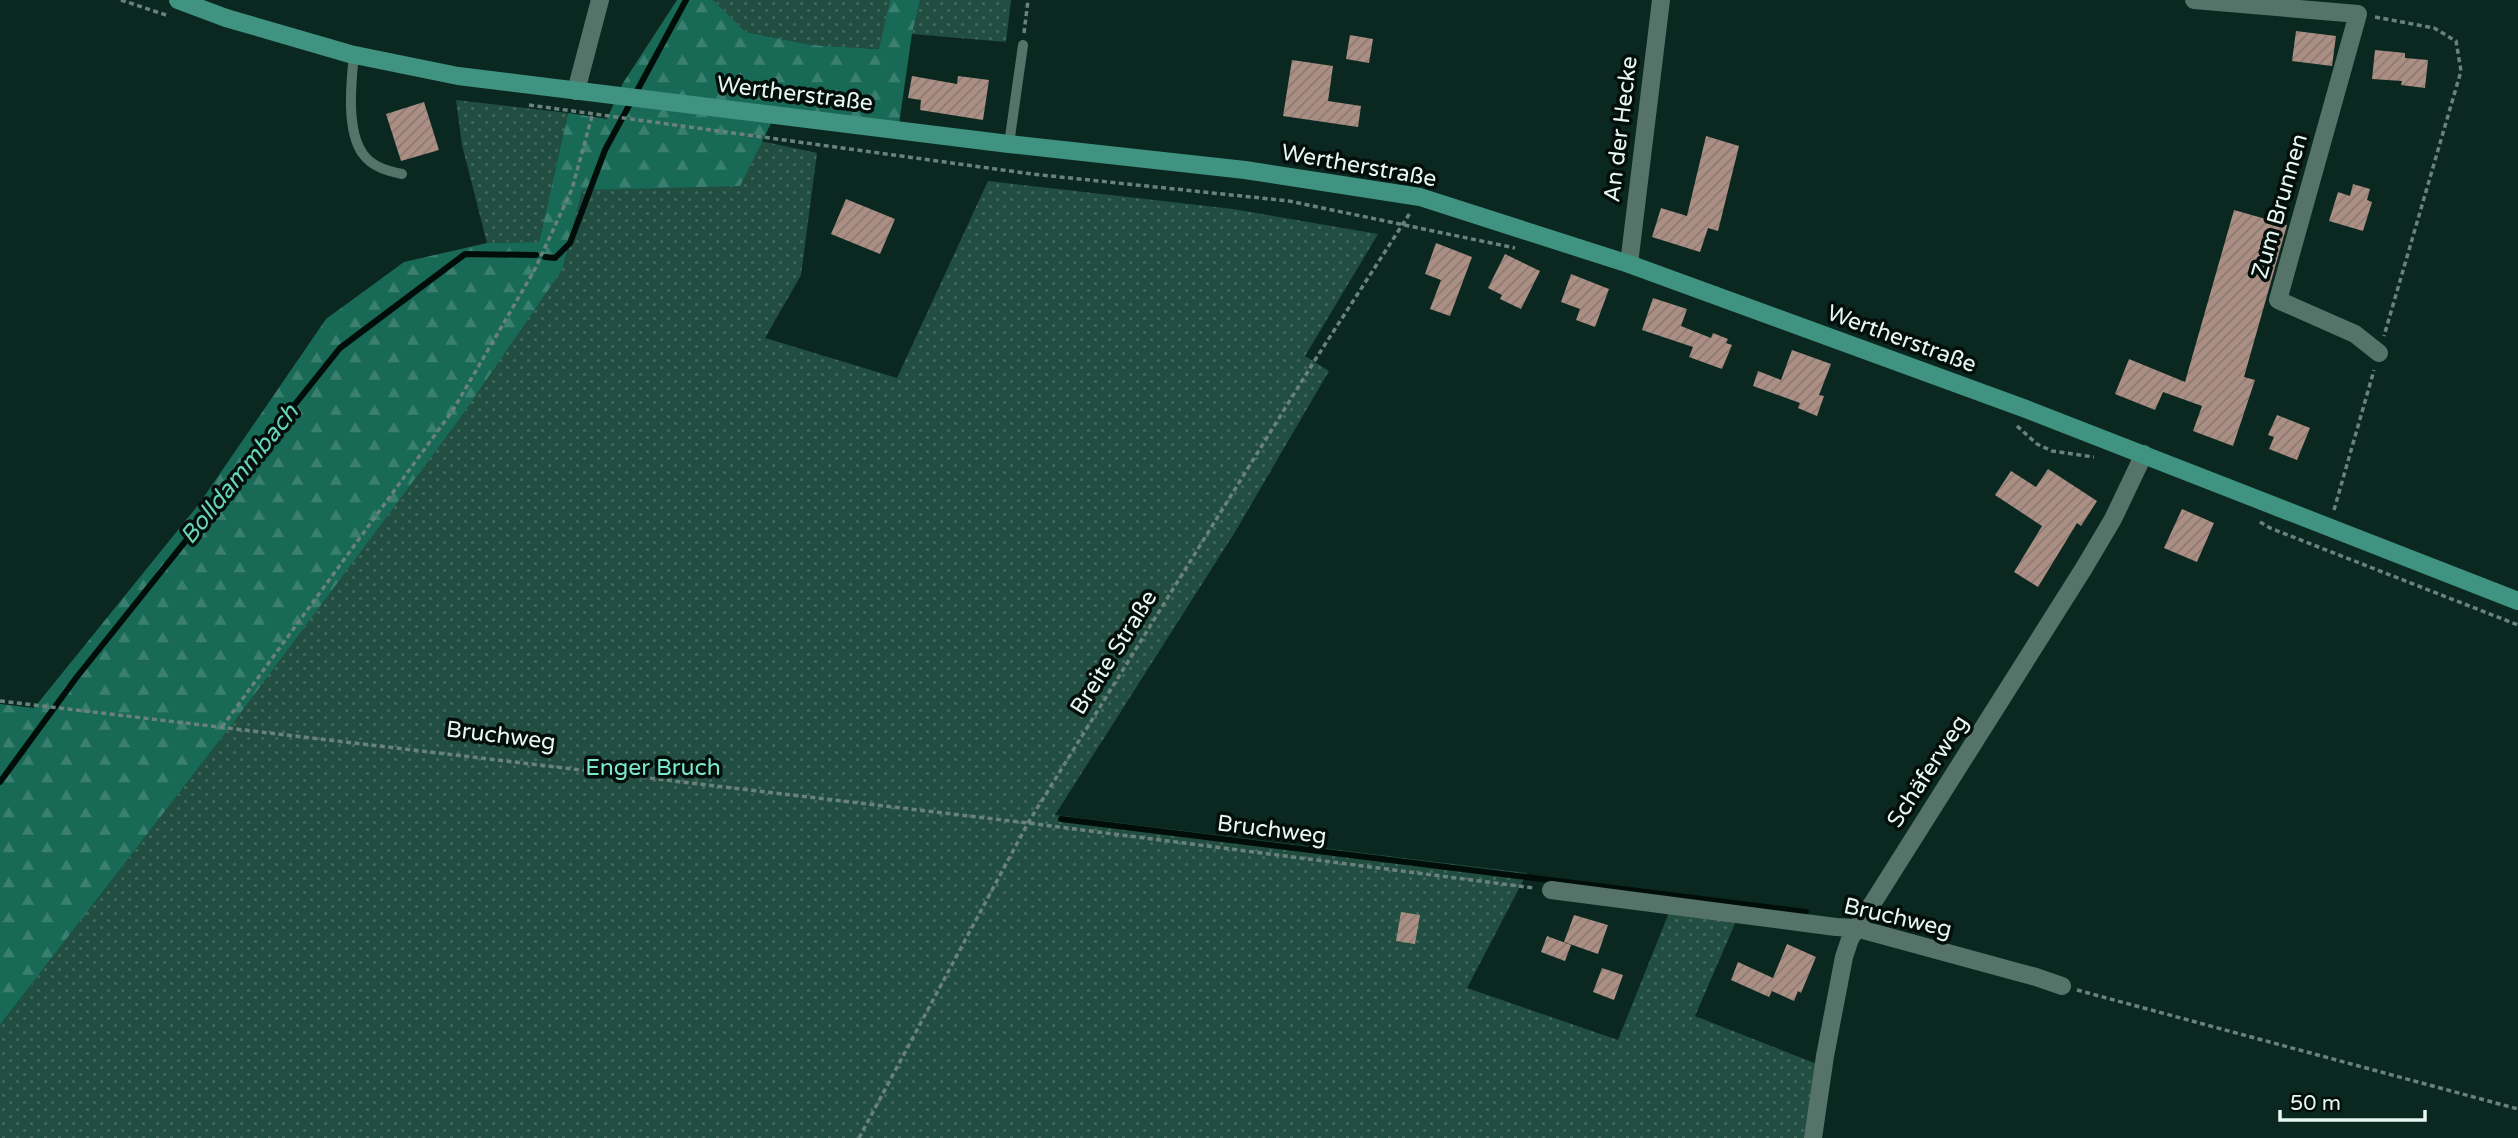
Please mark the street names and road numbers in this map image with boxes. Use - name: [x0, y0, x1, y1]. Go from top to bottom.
- street label: An der Hecke: [1598, 54, 1644, 204]
- street label: Wertherstraße: [715, 71, 875, 117]
- street label: Zum Brunnen: [2246, 131, 2314, 282]
- street label: Wertherstraße: [1279, 139, 1439, 193]
- street label: Wertherstraße: [1823, 299, 1980, 379]
- street label: Breite Straße: [1064, 585, 1163, 720]
- street label: Schäferweg: [1881, 710, 1975, 833]
- street label: Bruchweg: [444, 715, 557, 757]
- street label: Bruchweg: [1215, 809, 1328, 851]
- street label: Bruchweg: [1841, 892, 1955, 944]

